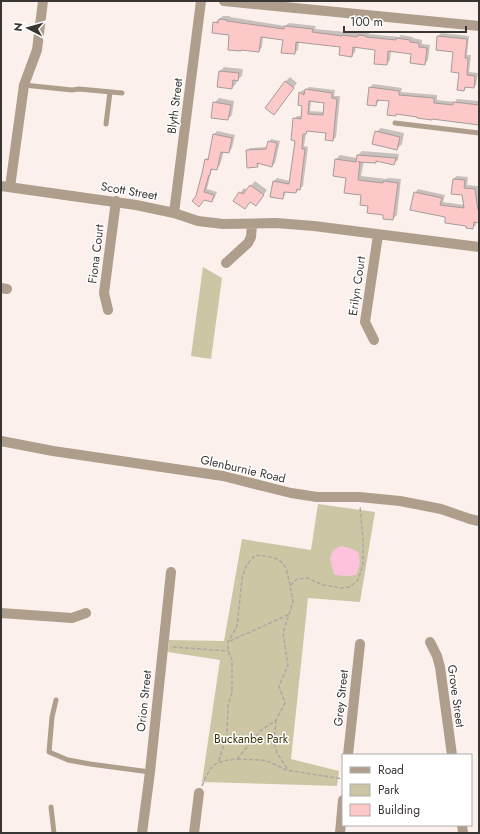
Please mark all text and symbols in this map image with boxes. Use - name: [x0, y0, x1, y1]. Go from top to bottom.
- north arrow: [8, 8, 48, 48]
- scale bar: [344, 8, 466, 34]
- text: 100 m: [350, 13, 383, 31]
- text: N: [10, 22, 26, 32]
- street label: Blyth Street: [163, 77, 187, 135]
- street label: Scott Street: [99, 177, 159, 205]
- street label: Fiona Court: [83, 223, 109, 285]
- street label: Erilyn Court: [344, 255, 370, 317]
- street label: Glenburnie Road: [199, 450, 287, 488]
- street label: Grove Street: [443, 663, 469, 729]
- street label: Orion Street: [132, 669, 156, 733]
- street label: Grey Street: [329, 669, 353, 727]
- park label: Buckanbe Park: [214, 730, 289, 748]
- legend: [342, 754, 472, 826]
- text: Road: [378, 761, 404, 779]
- text: Park: [378, 781, 400, 799]
- text: Building: [378, 801, 420, 819]

